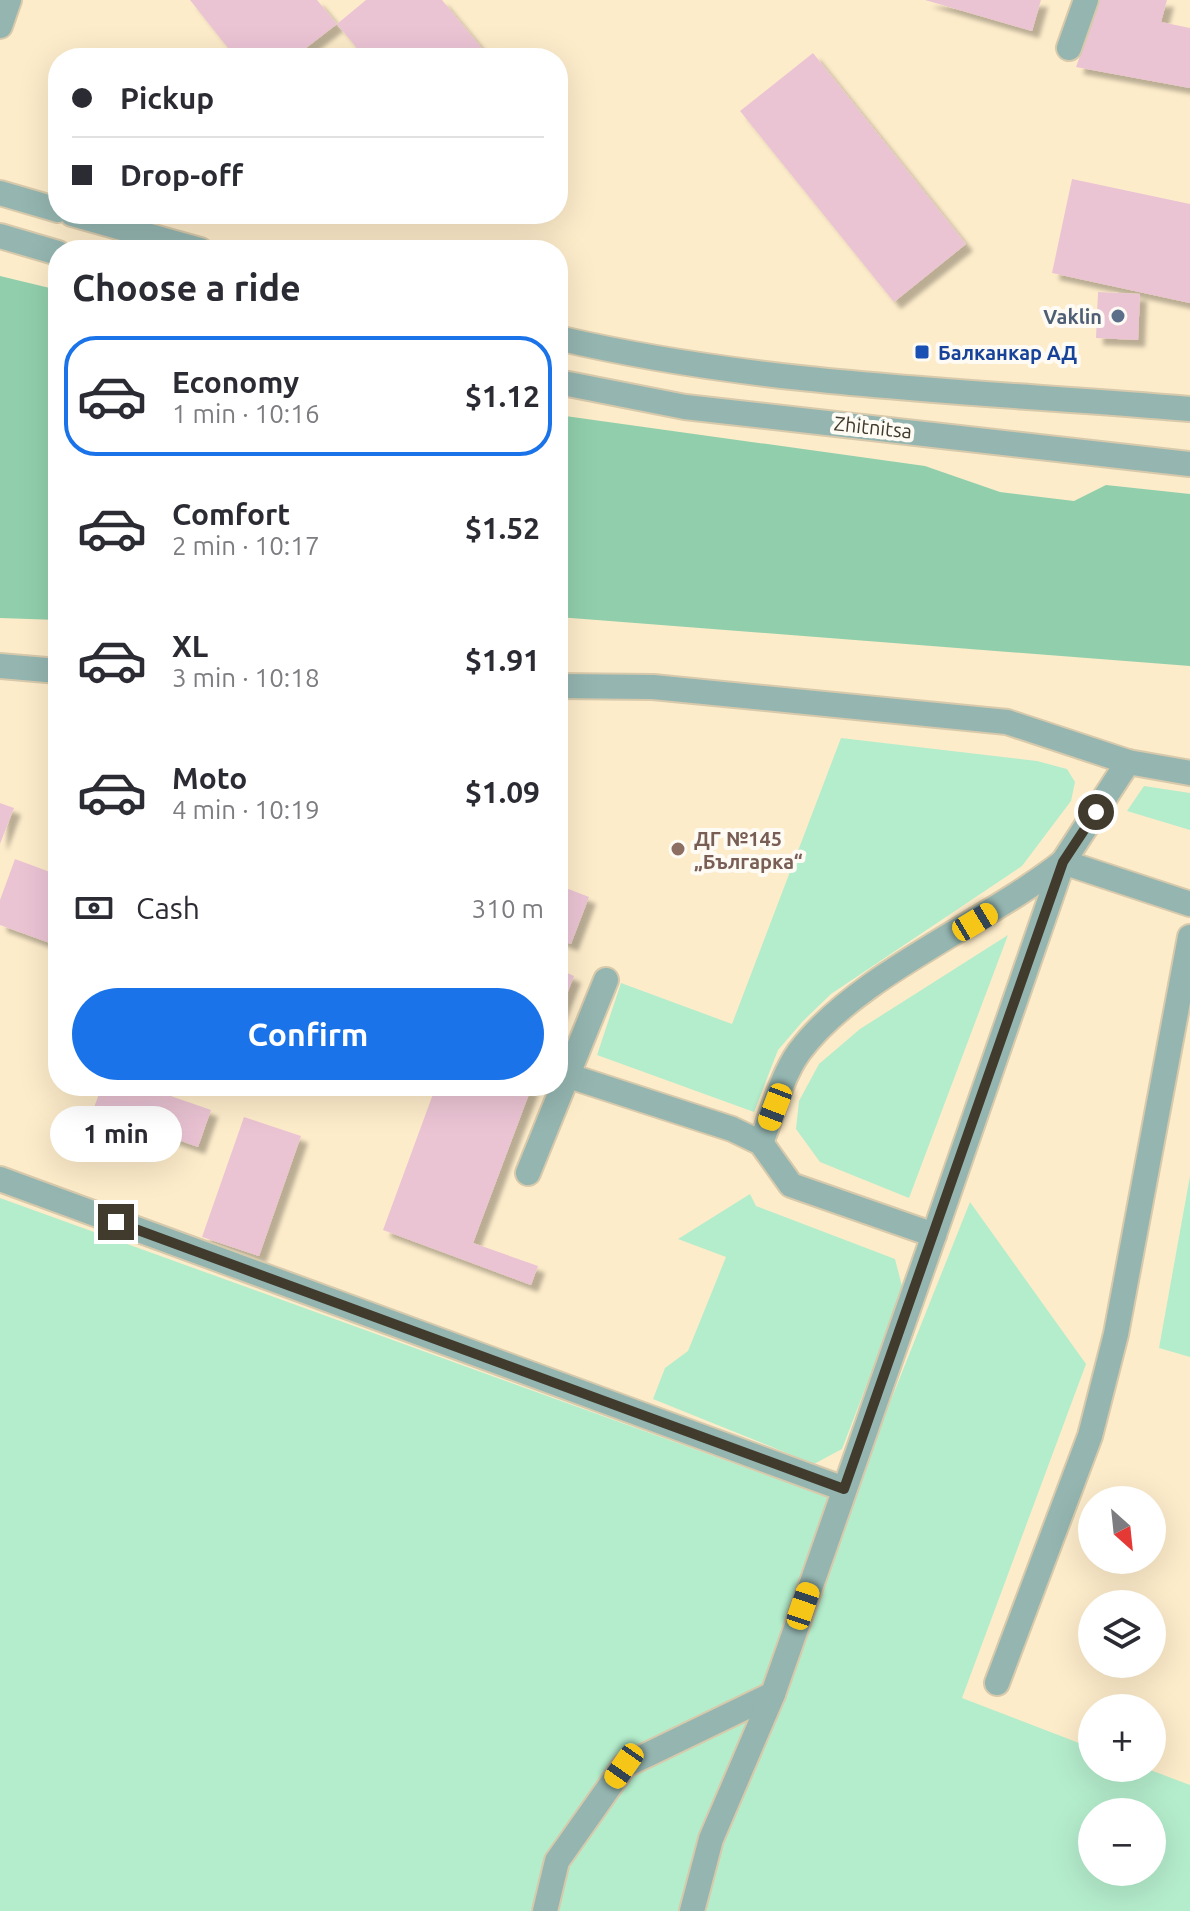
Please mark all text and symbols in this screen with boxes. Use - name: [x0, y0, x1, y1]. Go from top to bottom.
- text: Pickup: [120, 81, 214, 115]
- text: Drop-off: [120, 158, 243, 192]
- text: Choose a ride: [72, 267, 301, 308]
- place label: Vaklin: [1043, 305, 1102, 328]
- marker: Vaklin: [1109, 307, 1127, 325]
- place label: Балканкар АД: [938, 341, 1077, 364]
- marker: Балканкар АД: [913, 343, 931, 361]
- icon: car: [76, 360, 148, 432]
- text: Economy: [172, 365, 299, 399]
- text: $1.12: [465, 379, 540, 413]
- text: 1 min · 10:16: [172, 399, 320, 428]
- street label: Zhitnitsa: [833, 411, 913, 443]
- icon: car: [76, 492, 148, 564]
- text: Comfort: [172, 497, 290, 531]
- text: $1.52: [465, 511, 540, 545]
- text: 2 min · 10:17: [172, 531, 320, 560]
- icon: car: [76, 624, 148, 696]
- text: XL: [172, 629, 208, 663]
- text: $1.91: [465, 643, 540, 677]
- text: 3 min · 10:18: [172, 663, 320, 692]
- icon: car: [76, 756, 148, 828]
- text: Moto: [172, 761, 247, 795]
- text: $1.09: [465, 775, 540, 809]
- route start: [1078, 794, 1114, 830]
- text: 4 min · 10:19: [172, 795, 320, 824]
- place label: ДГ №145 „Българка“: [694, 827, 803, 873]
- marker: ДГ №145 „Българка“: [669, 840, 687, 858]
- icon: cash: [72, 886, 116, 930]
- text: Cash: [136, 891, 200, 925]
- text: 310 m: [472, 894, 544, 923]
- car: [948, 899, 1002, 945]
- button: Confirm: [72, 988, 544, 1080]
- car: [755, 1080, 795, 1134]
- callout: 1 min: [50, 1106, 182, 1162]
- text: 1 min: [83, 1119, 149, 1148]
- route end: [98, 1204, 134, 1240]
- north arrow: [1078, 1486, 1166, 1574]
- map controls: [1078, 1486, 1166, 1886]
- car: [784, 1579, 822, 1633]
- button: layers: [1078, 1590, 1166, 1678]
- button: +: [1078, 1694, 1166, 1782]
- car: [600, 1739, 648, 1793]
- button: −: [1078, 1798, 1166, 1886]

